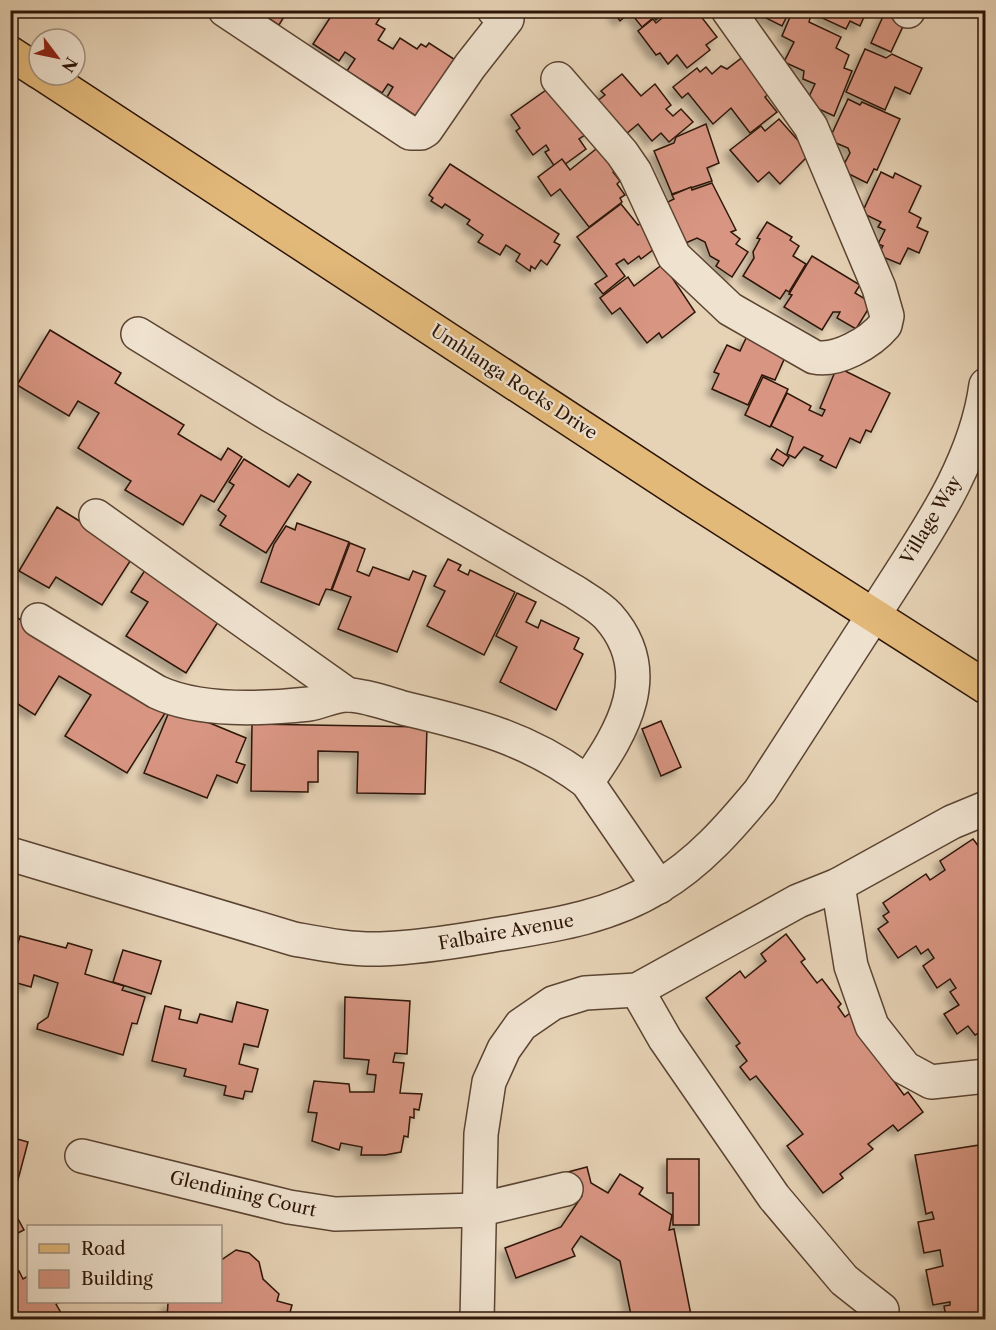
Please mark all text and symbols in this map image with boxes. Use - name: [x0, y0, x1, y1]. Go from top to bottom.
- north arrow: [27, 27, 87, 87]
- text: N: [58, 54, 82, 76]
- street label: Umhlanga Rocks Drive: [426, 320, 602, 444]
- street label: Village Way: [895, 471, 967, 569]
- street label: Falbaire Avenue: [437, 909, 575, 955]
- street label: Glendining Court: [168, 1166, 319, 1222]
- legend: [27, 1225, 222, 1303]
- text: Road: [81, 1238, 126, 1260]
- text: Building: [81, 1268, 153, 1290]

